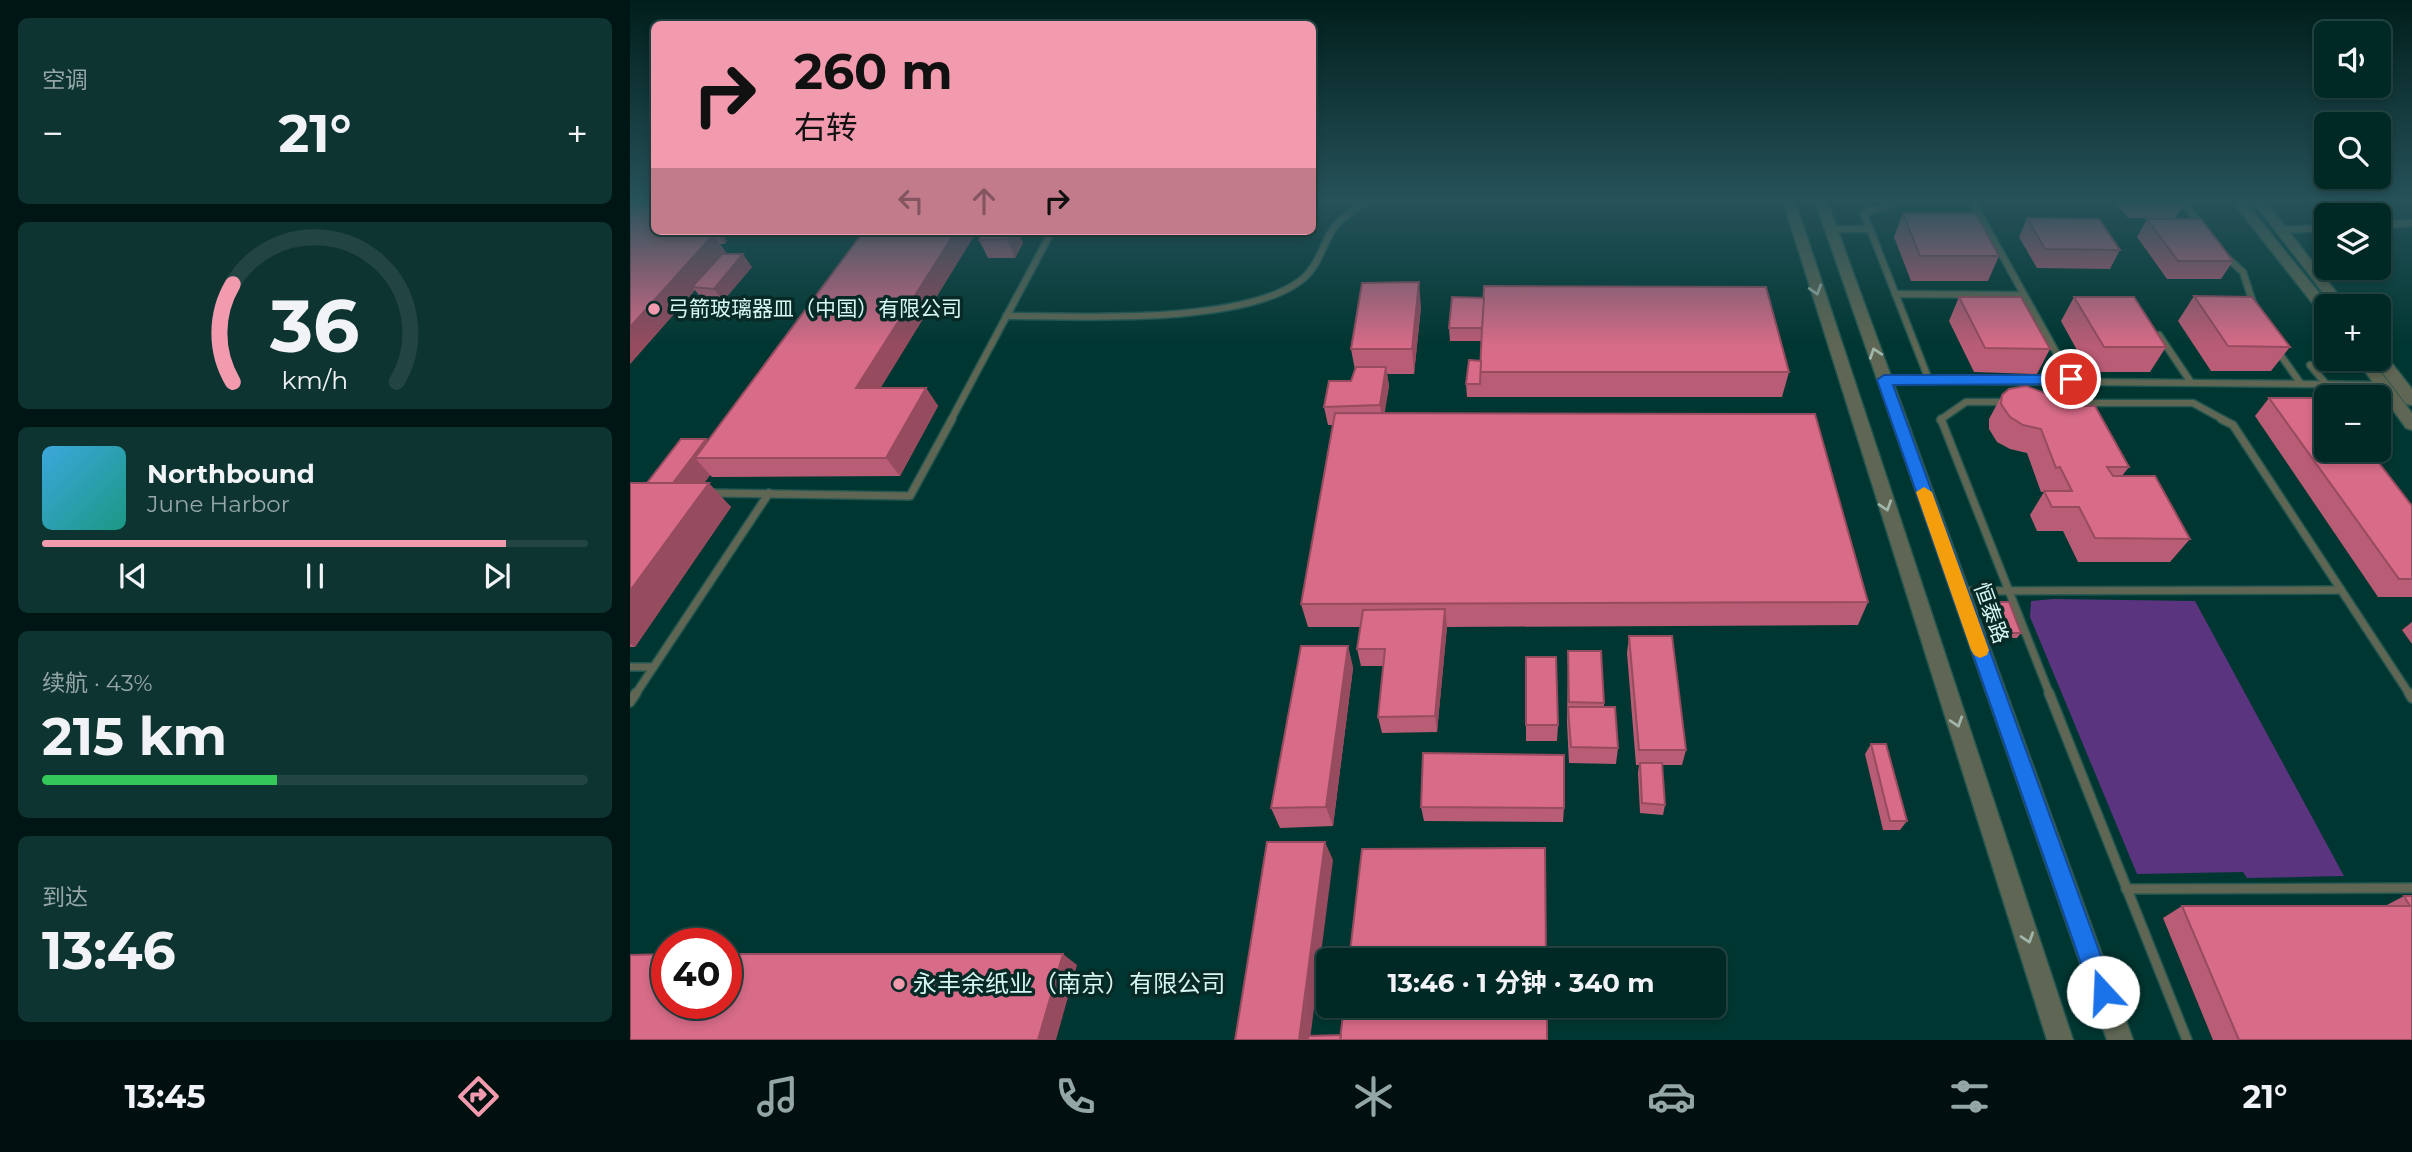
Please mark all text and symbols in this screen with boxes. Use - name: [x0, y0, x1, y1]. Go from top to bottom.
- map controls: [2314, 21, 2391, 462]
- button: sound: [2314, 21, 2391, 98]
- text: 260 m: [794, 42, 953, 101]
- icon: right: [679, 49, 770, 140]
- text: 空调: [42, 66, 88, 94]
- text: 21°: [279, 102, 351, 165]
- text: 右转: [794, 108, 858, 147]
- text: −: [42, 110, 64, 157]
- text: +: [566, 110, 588, 157]
- button: search: [2314, 112, 2391, 189]
- icon: left: [892, 182, 930, 220]
- icon: ahead: [965, 182, 1003, 220]
- icon: right: [1038, 182, 1076, 220]
- button: layers: [2314, 203, 2391, 280]
- text: 36: [269, 282, 360, 370]
- one-way arrow: [1807, 283, 1822, 295]
- button: +: [2314, 294, 2391, 371]
- place label: 弓箭玻璃器皿（中国）有限公司: [668, 296, 962, 321]
- marker: 弓箭玻璃器皿（中国）有限公司: [646, 301, 662, 317]
- one-way arrow: [1869, 347, 1883, 359]
- pin: [2041, 349, 2101, 409]
- icon: arrive: [2052, 360, 2090, 398]
- text: km/h: [282, 364, 348, 394]
- button: −: [2314, 385, 2391, 462]
- text: Northbound: [147, 458, 315, 490]
- text: June Harbor: [147, 490, 290, 518]
- one-way arrow: [1878, 499, 1893, 511]
- icon: previous: [114, 557, 152, 595]
- icon: pause: [296, 557, 334, 595]
- icon: next: [478, 557, 516, 595]
- street label: 恒泰路: [1969, 579, 2014, 647]
- text: 续航 · 43%: [42, 669, 153, 697]
- text: 215 km: [42, 705, 227, 768]
- one-way arrow: [1949, 715, 1963, 728]
- text: 到达: [42, 883, 88, 911]
- text: 13:46: [42, 919, 176, 982]
- speed limit sign: 40: [651, 928, 742, 1019]
- one-way arrow: [2019, 932, 2034, 944]
- position arrow: [2066, 955, 2140, 1029]
- text: 13:46 · 1 分钟 · 340 m: [1387, 967, 1655, 999]
- place label: 永丰余纸业（南京）有限公司: [913, 969, 1225, 998]
- marker: 永丰余纸业（南京）有限公司: [891, 976, 907, 992]
- icon: directions: [454, 1072, 503, 1121]
- icon: music: [753, 1072, 802, 1121]
- icon: phone: [1051, 1072, 1100, 1121]
- icon: climate: [1349, 1072, 1398, 1121]
- icon: car: [1647, 1072, 1696, 1121]
- icon: filters: [1945, 1072, 1994, 1121]
- text: 13:45: [125, 1077, 205, 1116]
- text: 21°: [2243, 1077, 2287, 1116]

